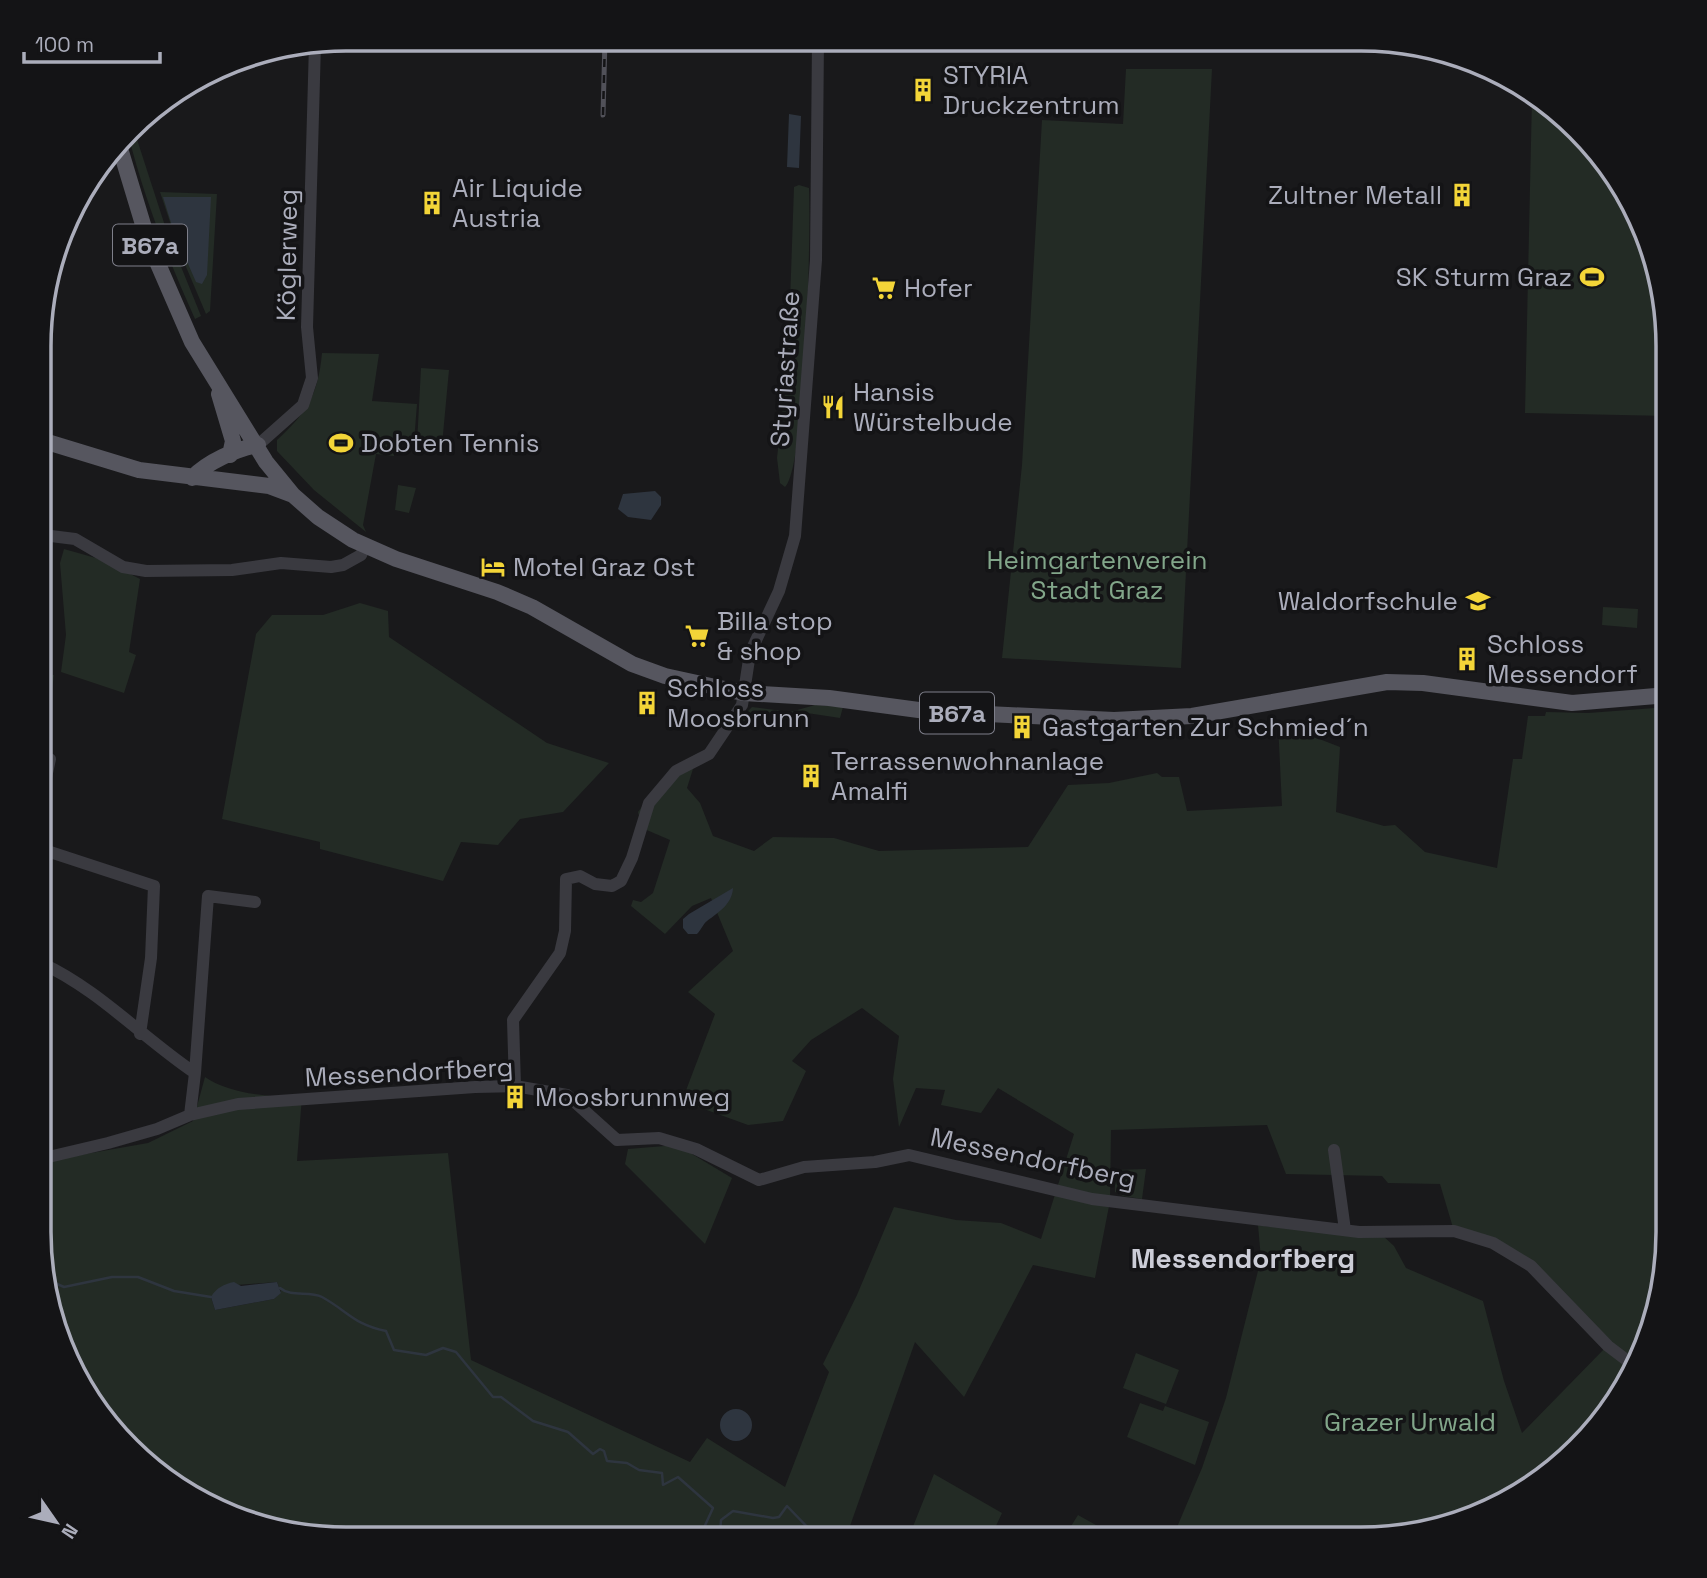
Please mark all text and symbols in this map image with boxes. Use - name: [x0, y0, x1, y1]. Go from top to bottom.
- scale bar: [24, 21, 161, 65]
- text: 100 m: [35, 31, 94, 58]
- place label: STYRIA Druckzentrum: [943, 58, 1120, 122]
- building icon: STYRIA Druckzentrum: [909, 76, 937, 104]
- place label: Air Liquide Austria: [452, 171, 583, 235]
- place label: Zultner Metall: [1268, 178, 1442, 212]
- building icon: Zultner Metall: [1448, 181, 1476, 209]
- street label: Köglerweg: [269, 189, 305, 321]
- building icon: Air Liquide Austria: [418, 189, 446, 217]
- road number: B67a: [113, 224, 187, 266]
- place label: SK Sturm Graz: [1396, 260, 1572, 294]
- sports icon: SK Sturm Graz: [1578, 263, 1606, 291]
- place label: Hofer: [904, 271, 973, 305]
- supermarket icon: Hofer: [870, 274, 898, 302]
- street label: Styriastraße: [763, 290, 807, 448]
- place label: Hansis Würstelbude: [853, 375, 1013, 439]
- restaurant icon: Hansis Würstelbude: [819, 393, 847, 421]
- place label: Dobten Tennis: [361, 426, 539, 460]
- sports icon: Dobten Tennis: [327, 429, 355, 457]
- park label: Heimgartenverein Stadt Graz: [987, 543, 1207, 607]
- place label: Motel Graz Ost: [513, 550, 695, 584]
- hotel icon: Motel Graz Ost: [479, 553, 507, 581]
- place label: Waldorfschule: [1278, 584, 1458, 618]
- school or university icon: Waldorfschule: [1464, 587, 1492, 615]
- place label: Billa stop & shop: [717, 604, 833, 668]
- supermarket icon: Billa stop & shop: [683, 622, 711, 650]
- place label: Schloss Messendorf: [1487, 627, 1638, 691]
- building icon: Schloss Messendorf: [1453, 645, 1481, 673]
- place label: Schloss Moosbrunn: [667, 671, 810, 735]
- building icon: Schloss Moosbrunn: [633, 689, 661, 717]
- road number: B67a: [920, 692, 994, 734]
- place label: Gastgarten Zur Schmied´n: [1042, 710, 1369, 744]
- building icon: Gastgarten Zur Schmied´n: [1008, 713, 1036, 741]
- place label: Terrassenwohnanlage Amalfi: [831, 744, 1104, 808]
- building icon: Terrassenwohnanlage Amalfi: [797, 762, 825, 790]
- street label: Messendorfberg: [304, 1050, 514, 1094]
- place label: Moosbrunnweg: [535, 1080, 730, 1114]
- building icon: Moosbrunnweg: [501, 1083, 529, 1111]
- street label: Messendorfberg: [927, 1120, 1139, 1196]
- district label: Messendorfberg: [1131, 1240, 1355, 1276]
- park label: Grazer Urwald: [1324, 1405, 1496, 1439]
- north arrow: [21, 1487, 91, 1557]
- text: N: [56, 1519, 84, 1543]

